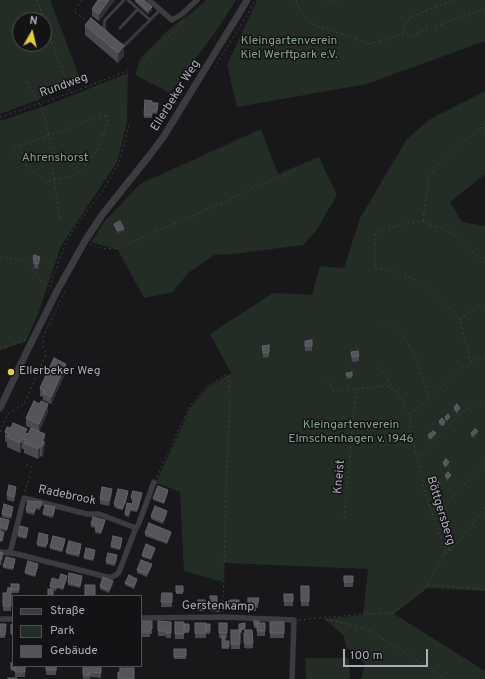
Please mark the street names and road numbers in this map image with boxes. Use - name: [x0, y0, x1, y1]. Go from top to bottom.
- street label: Ellerbeker Weg: [148, 58, 204, 134]
- street label: Rundweg: [38, 71, 90, 101]
- street label: Kneist: [331, 459, 349, 495]
- street label: Böttgersberg: [423, 475, 457, 547]
- street label: Radebrook: [37, 483, 97, 509]
- street label: Gerstenkamp: [182, 599, 254, 615]

